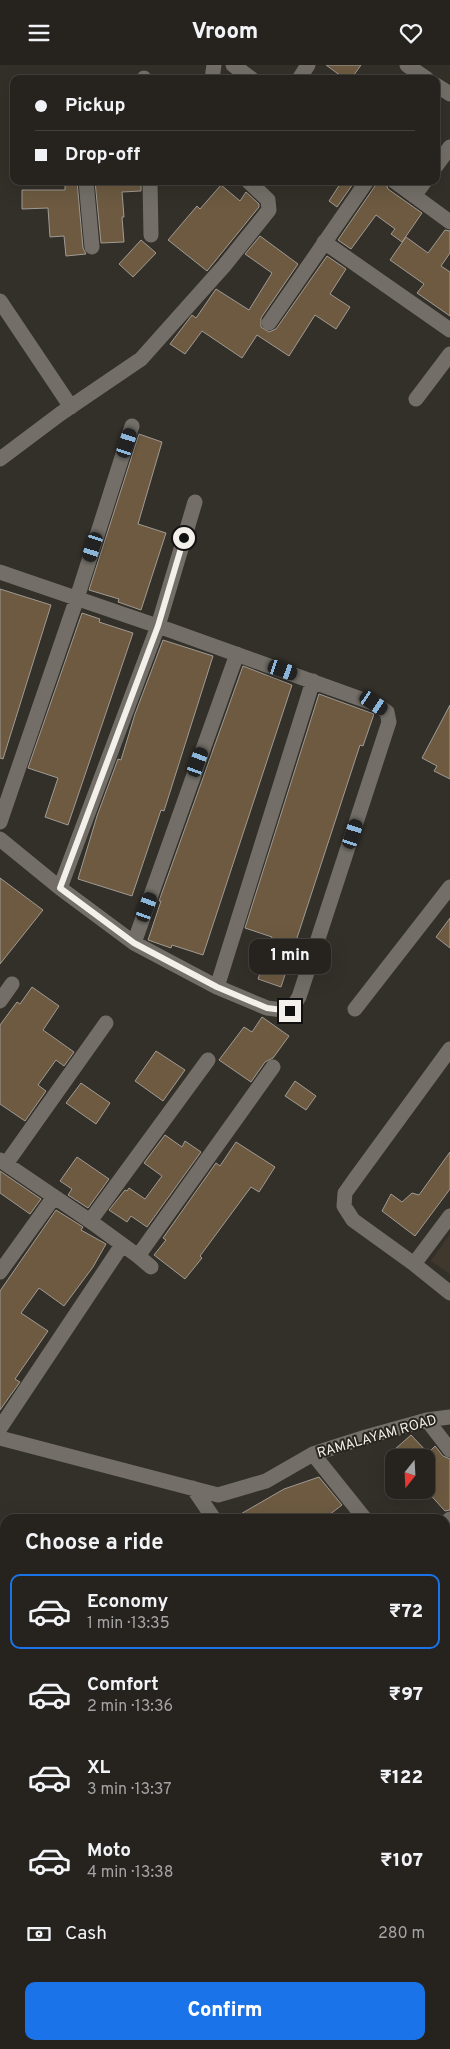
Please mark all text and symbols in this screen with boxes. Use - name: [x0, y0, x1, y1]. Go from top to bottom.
- icon: menu: [25, 19, 53, 47]
- text: Vroom: [192, 19, 258, 46]
- icon: heart: [397, 19, 425, 47]
- text: Pickup: [65, 94, 125, 118]
- text: Drop-off: [65, 143, 140, 167]
- car: [115, 426, 138, 460]
- route start: [173, 527, 195, 549]
- car: [81, 530, 104, 564]
- car: [266, 658, 299, 682]
- car: [357, 688, 390, 718]
- car: [185, 745, 210, 779]
- car: [341, 817, 364, 851]
- car: [134, 890, 159, 924]
- callout: 1 min: [249, 939, 331, 973]
- text: 1 min: [270, 946, 310, 966]
- route end: [279, 1000, 301, 1022]
- street label: RAMALAYAM ROAD: [315, 1412, 439, 1462]
- north arrow: [385, 1449, 435, 1499]
- map controls: [385, 1449, 435, 1499]
- text: Choose a ride: [25, 1530, 163, 1557]
- icon: car: [27, 1589, 72, 1634]
- text: Economy: [87, 1590, 168, 1614]
- text: ₹72: [389, 1600, 423, 1624]
- text: 1 min · 13:35: [87, 1614, 170, 1634]
- icon: car: [27, 1672, 72, 1717]
- text: Comfort: [87, 1673, 159, 1697]
- text: ₹97: [389, 1683, 423, 1707]
- text: 2 min · 13:36: [87, 1697, 173, 1717]
- icon: car: [27, 1755, 72, 1800]
- text: XL: [87, 1756, 110, 1780]
- text: ₹122: [379, 1766, 423, 1790]
- text: 3 min · 13:37: [87, 1780, 172, 1800]
- icon: car: [27, 1838, 72, 1883]
- text: Moto: [87, 1839, 131, 1863]
- text: ₹107: [380, 1849, 423, 1873]
- text: 4 min · 13:38: [87, 1863, 173, 1883]
- icon: cash: [25, 1920, 53, 1948]
- text: Cash: [65, 1922, 107, 1946]
- text: 280 m: [378, 1924, 425, 1944]
- button: Confirm: [25, 1982, 425, 2040]

